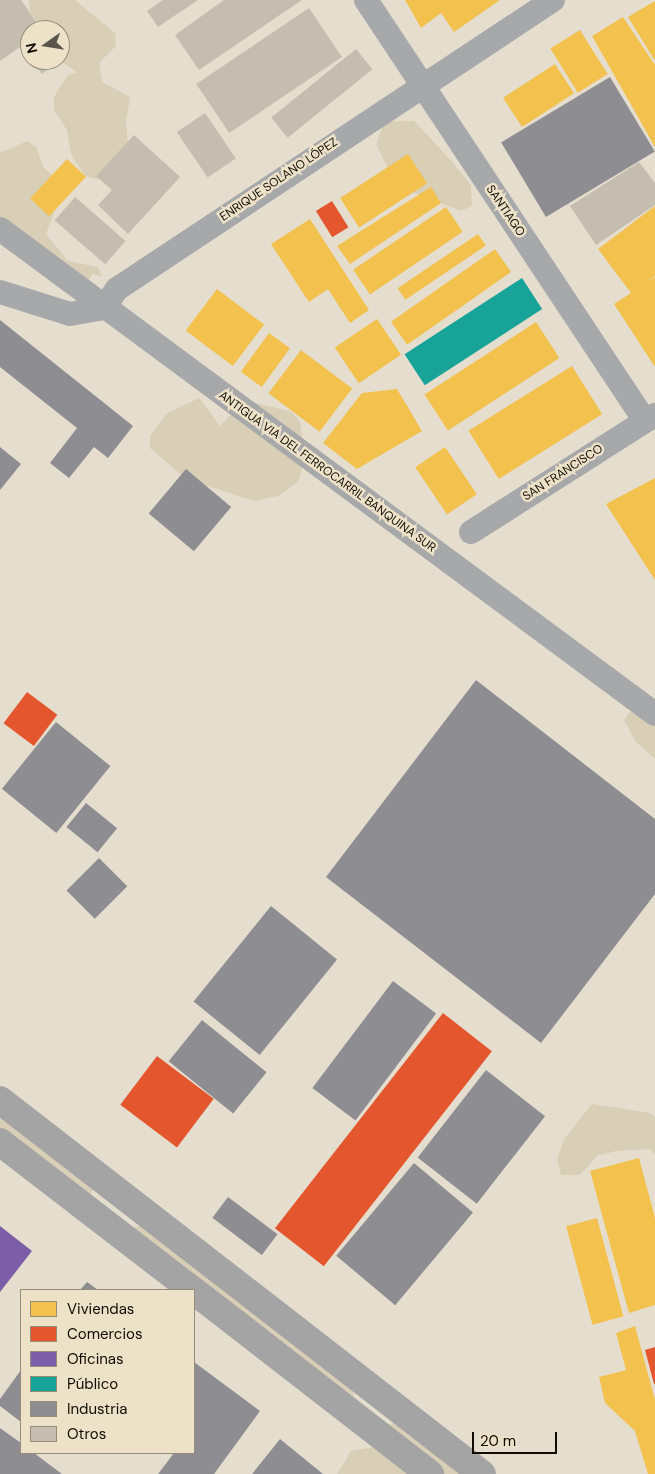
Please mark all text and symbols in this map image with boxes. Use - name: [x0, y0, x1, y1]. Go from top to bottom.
- north arrow: [20, 20, 70, 70]
- text: N: [21, 41, 41, 55]
- street label: ENRIQUE SOLANO LÓPEZ: [218, 135, 340, 225]
- street label: SANTIAGO: [483, 183, 527, 239]
- street label: ANTIGUA VIA DEL FERROCARRIL BANQUINA SUR: [216, 388, 438, 556]
- street label: SAN FRANCISCO: [520, 442, 606, 504]
- legend: [20, 1289, 195, 1454]
- text: Viviendas: [67, 1299, 134, 1319]
- text: Comercios: [67, 1324, 142, 1344]
- text: Oficinas: [67, 1349, 124, 1369]
- text: Público: [67, 1374, 118, 1394]
- text: Industria: [67, 1399, 128, 1419]
- scale bar: [475, 1422, 560, 1454]
- text: Otros: [67, 1424, 106, 1444]
- text: 20 m: [480, 1431, 516, 1451]

